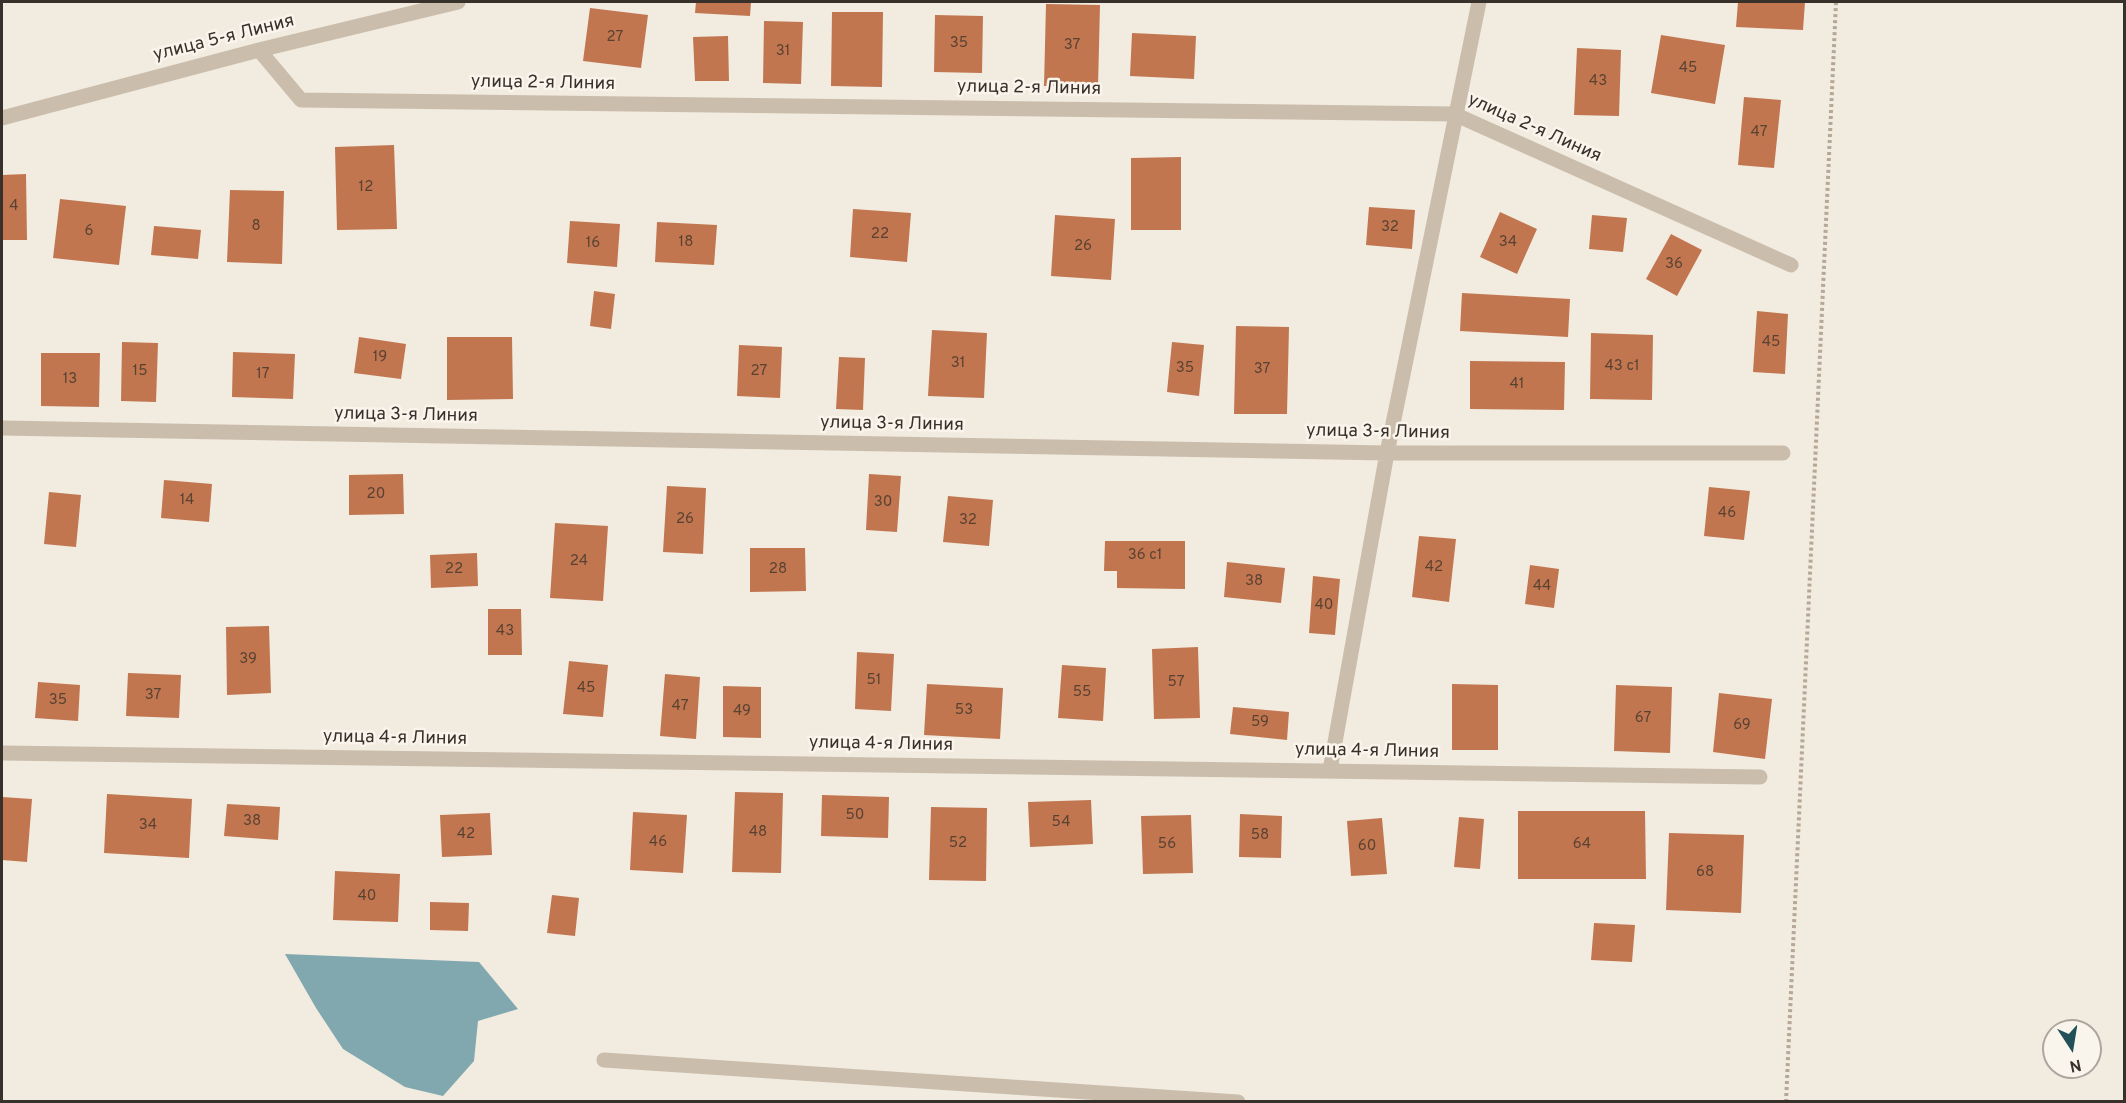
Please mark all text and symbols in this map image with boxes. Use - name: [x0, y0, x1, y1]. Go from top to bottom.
- street label: улица 5-я Линия: [151, 11, 297, 67]
- house number: 27: [607, 29, 623, 47]
- house number: 35: [950, 35, 968, 53]
- house number: 37: [1064, 37, 1080, 55]
- house number: 31: [776, 43, 790, 61]
- house number: 45: [1679, 60, 1697, 78]
- street label: улица 2-я Линия: [471, 72, 615, 96]
- house number: 43: [1589, 73, 1607, 91]
- street label: улица 2-я Линия: [957, 77, 1101, 101]
- street label: улица 2-я Линия: [1464, 90, 1604, 168]
- house number: 47: [1751, 124, 1767, 142]
- house number: 12: [359, 179, 373, 197]
- house number: 4: [9, 198, 19, 216]
- house number: 8: [251, 218, 261, 236]
- house number: 32: [1381, 219, 1399, 237]
- house number: 6: [85, 223, 93, 241]
- house number: 22: [871, 226, 889, 244]
- house number: 18: [679, 234, 693, 252]
- house number: 34: [1499, 234, 1517, 252]
- house number: 16: [586, 235, 600, 253]
- house number: 26: [1074, 238, 1092, 256]
- house number: 36: [1665, 256, 1683, 274]
- house number: 45: [1762, 334, 1780, 352]
- house number: 19: [373, 349, 387, 367]
- house number: 31: [951, 355, 965, 373]
- house number: 43 с1: [1605, 358, 1639, 376]
- house number: 35: [1176, 360, 1194, 378]
- house number: 37: [1254, 361, 1270, 379]
- house number: 15: [133, 363, 147, 381]
- house number: 27: [751, 363, 767, 381]
- house number: 17: [256, 366, 270, 384]
- house number: 13: [63, 371, 77, 389]
- house number: 41: [1510, 376, 1524, 394]
- street label: улица 3-я Линия: [334, 404, 478, 428]
- street label: улица 3-я Линия: [820, 413, 964, 437]
- street label: улица 3-я Линия: [1306, 421, 1450, 445]
- house number: 20: [367, 486, 385, 504]
- house number: 14: [180, 492, 194, 510]
- house number: 30: [874, 494, 892, 512]
- house number: 46: [1718, 505, 1736, 523]
- house number: 26: [676, 511, 694, 529]
- house number: 32: [959, 512, 977, 530]
- house number: 36 с1: [1128, 547, 1162, 565]
- house number: 24: [570, 553, 588, 571]
- house number: 42: [1425, 559, 1443, 577]
- house number: 22: [445, 561, 463, 579]
- house number: 28: [769, 561, 787, 579]
- house number: 38: [1245, 573, 1263, 591]
- house number: 44: [1533, 578, 1551, 596]
- house number: 40: [1315, 597, 1333, 615]
- house number: 43: [496, 623, 514, 641]
- house number: 39: [239, 651, 257, 669]
- house number: 51: [867, 672, 881, 690]
- house number: 57: [1168, 674, 1184, 692]
- house number: 45: [577, 680, 595, 698]
- house number: 55: [1073, 684, 1091, 702]
- house number: 37: [145, 687, 161, 705]
- house number: 35: [49, 692, 67, 710]
- house number: 47: [672, 698, 688, 716]
- house number: 53: [955, 702, 973, 720]
- house number: 49: [733, 703, 751, 721]
- house number: 67: [1635, 710, 1651, 728]
- house number: 59: [1251, 714, 1269, 732]
- house number: 69: [1733, 717, 1751, 735]
- street label: улица 4-я Линия: [323, 727, 467, 751]
- street label: улица 4-я Линия: [809, 733, 953, 757]
- street label: улица 4-я Линия: [1295, 740, 1439, 764]
- house number: 50: [846, 807, 864, 825]
- house number: 38: [243, 813, 261, 831]
- house number: 54: [1052, 814, 1070, 832]
- house number: 34: [139, 817, 157, 835]
- house number: 48: [749, 824, 767, 842]
- house number: 42: [457, 826, 475, 844]
- house number: 58: [1251, 827, 1269, 845]
- house number: 46: [649, 834, 667, 852]
- house number: 52: [949, 835, 967, 853]
- house number: 56: [1158, 836, 1176, 854]
- house number: 64: [1573, 836, 1591, 854]
- house number: 60: [1358, 838, 1376, 856]
- house number: 68: [1696, 864, 1714, 882]
- house number: 40: [358, 888, 376, 906]
- north arrow: [2042, 1019, 2102, 1079]
- text: N: [2068, 1054, 2083, 1076]

